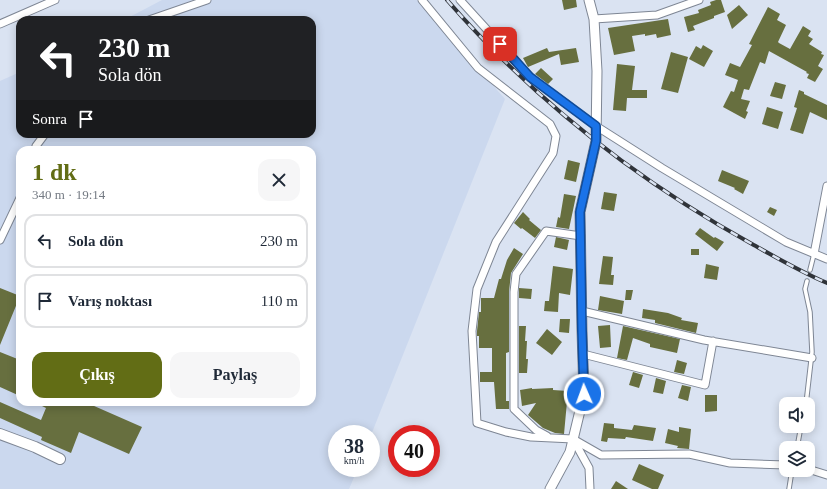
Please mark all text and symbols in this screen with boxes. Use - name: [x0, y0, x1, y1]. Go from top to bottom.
- pin: [483, 27, 517, 61]
- icon: left: [32, 32, 84, 84]
- text: 230 m: [98, 32, 170, 63]
- icon: arrive: [489, 33, 511, 55]
- text: Sola dön: [98, 65, 162, 85]
- icon: arrive: [75, 108, 97, 130]
- text: Sonra: [32, 111, 67, 127]
- text: 1 dk: [32, 159, 77, 185]
- button: close: [258, 159, 300, 201]
- text: 340 m · 19:14: [32, 187, 105, 202]
- icon: left: [34, 230, 56, 252]
- text: Sola dön: [68, 233, 123, 249]
- text: 230 m: [260, 233, 298, 249]
- icon: arrive: [34, 290, 56, 312]
- text: Varış noktası: [68, 293, 152, 309]
- text: 110 m: [261, 293, 298, 309]
- button: Çıkış: [32, 352, 162, 398]
- button: Paylaş: [170, 352, 300, 398]
- position arrow: [563, 373, 605, 415]
- map controls: [779, 397, 815, 477]
- button: sound: [779, 397, 815, 433]
- speed limit sign: 40: [388, 425, 440, 477]
- text: 38: [344, 435, 364, 457]
- button: layers: [779, 441, 815, 477]
- text: km/h: [344, 455, 364, 466]

